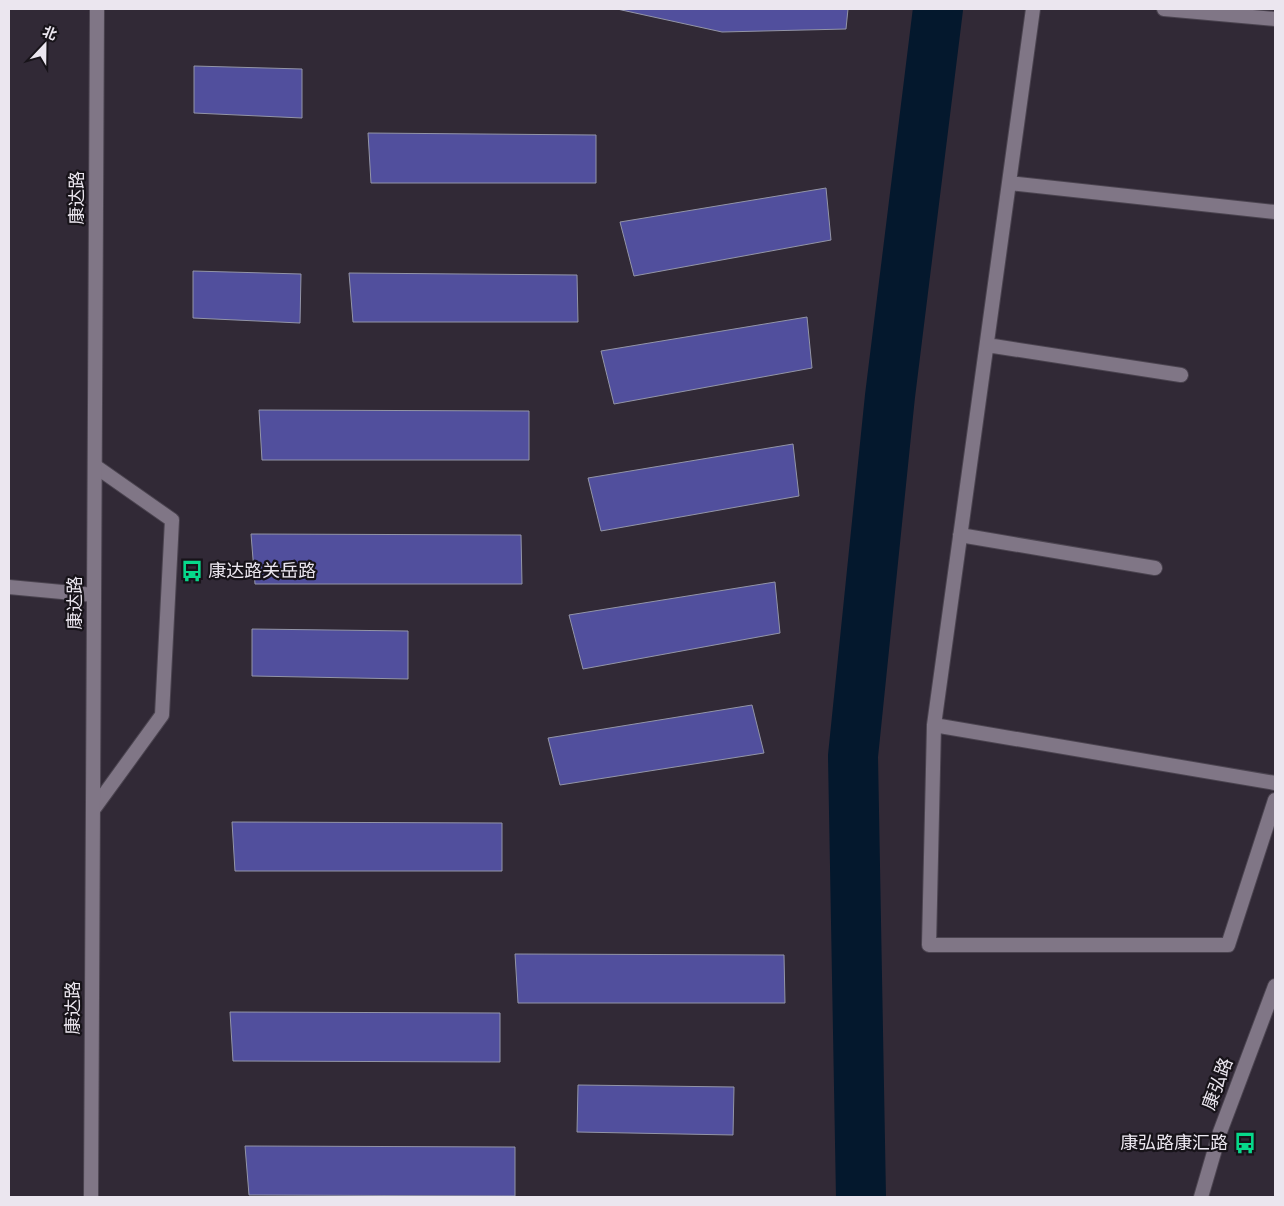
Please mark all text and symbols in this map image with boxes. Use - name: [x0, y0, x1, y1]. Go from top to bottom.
- north arrow: [20, 20, 70, 70]
- text: 北: [39, 22, 60, 46]
- street label: 康达路: [65, 171, 90, 225]
- bus stop icon: 康达路关岳路: [179, 558, 205, 584]
- place label: 康达路关岳路: [208, 559, 316, 584]
- street label: 康达路: [63, 576, 88, 630]
- street label: 康达路: [61, 981, 86, 1035]
- street label: 康弘路: [1197, 1054, 1239, 1114]
- bus stop icon: 康弘路康汇路: [1232, 1130, 1258, 1156]
- place label: 康弘路康汇路: [1120, 1131, 1228, 1156]

